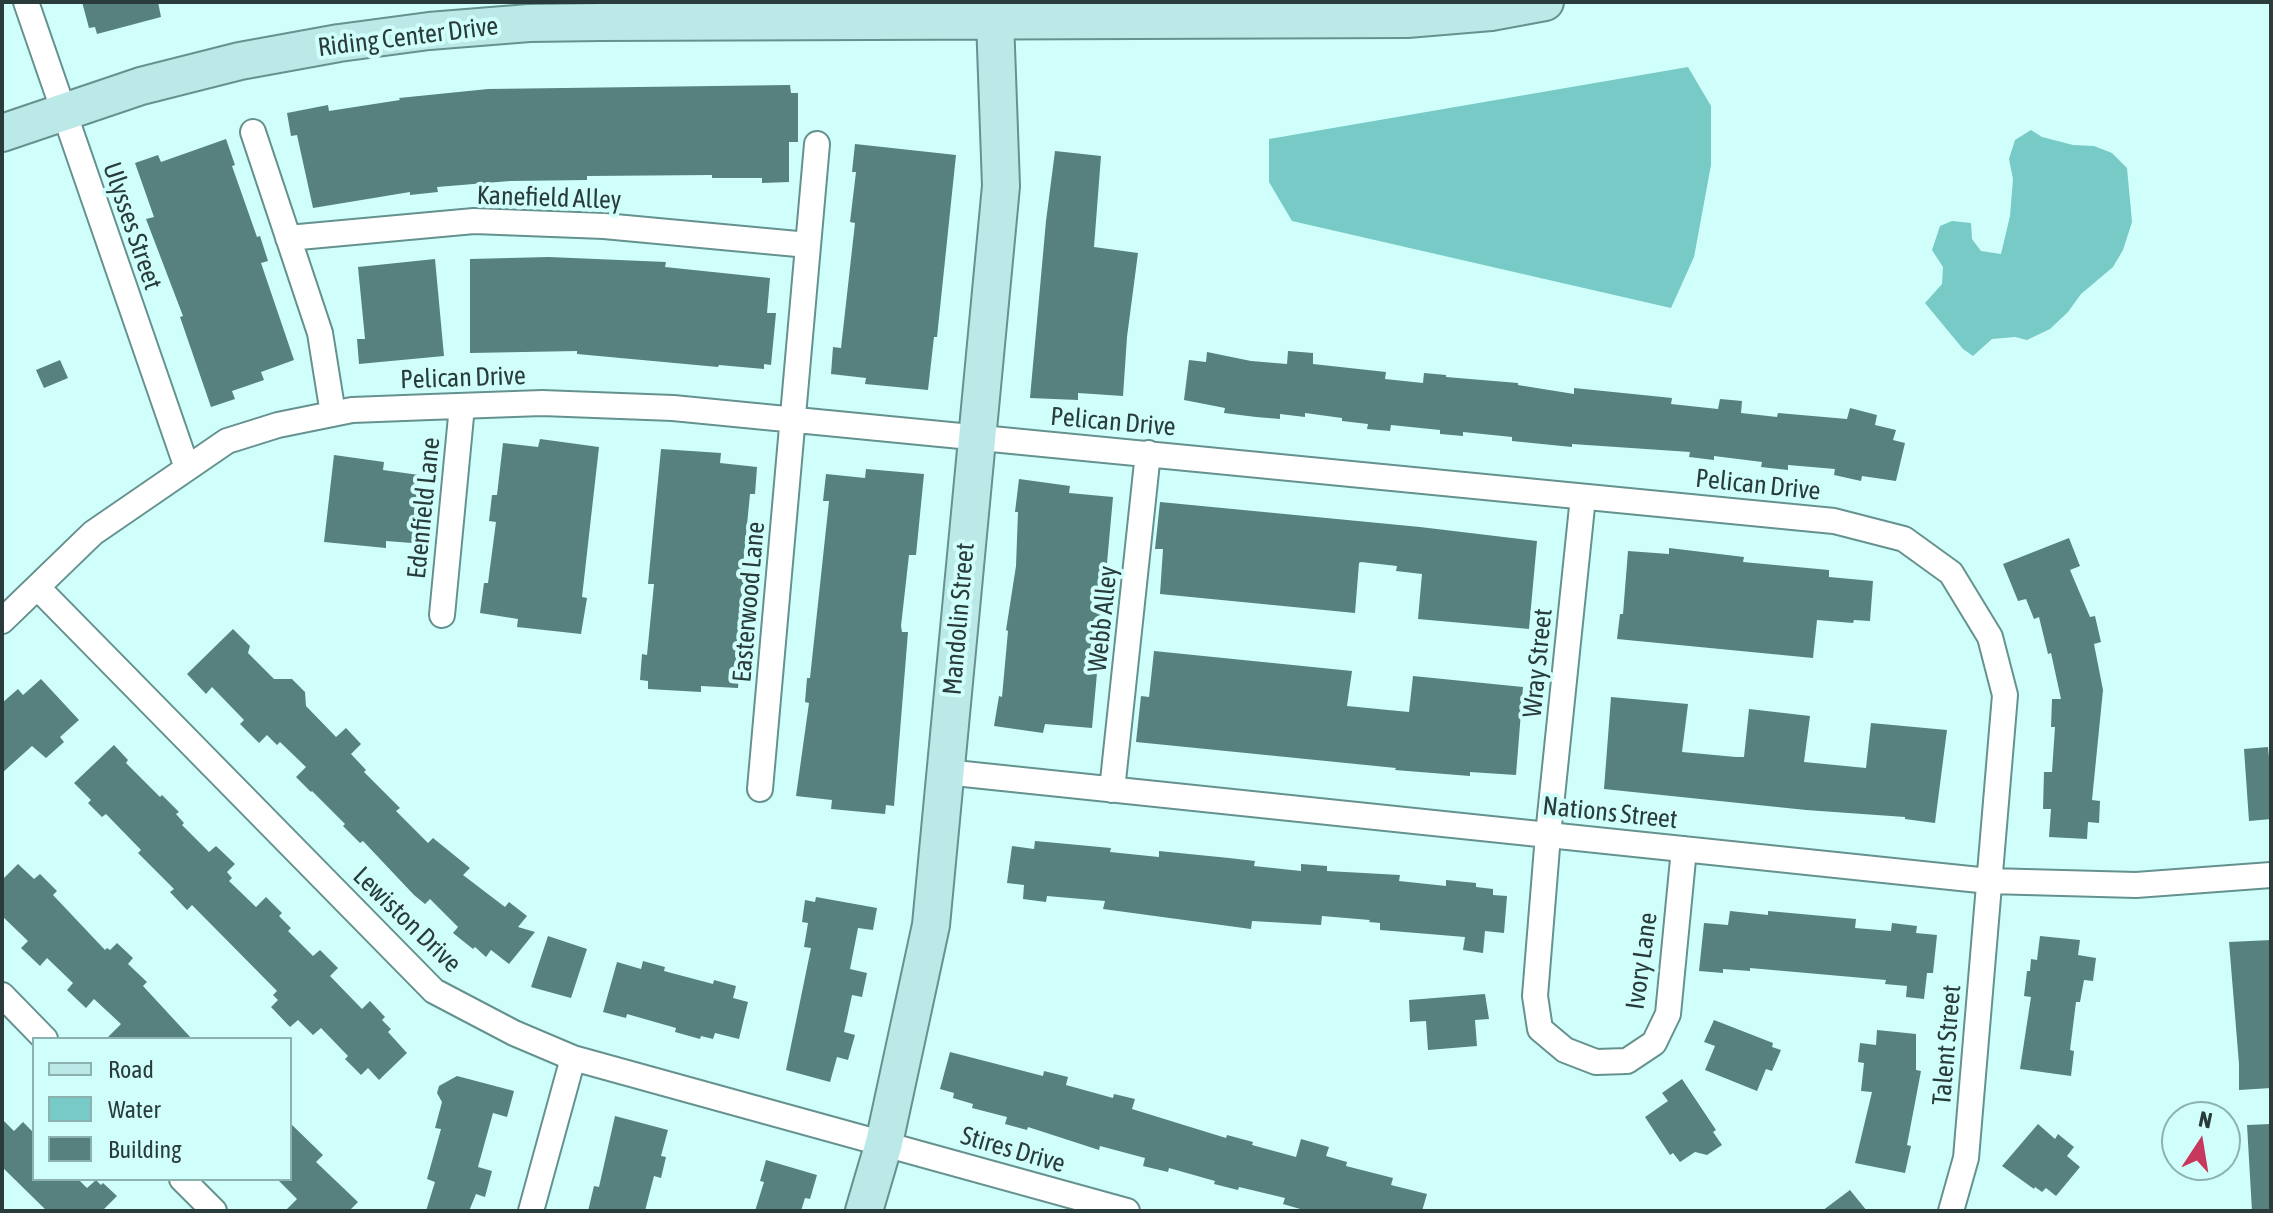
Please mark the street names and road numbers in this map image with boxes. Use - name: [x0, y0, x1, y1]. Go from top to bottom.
- street label: Riding Center Drive: [316, 10, 500, 64]
- street label: Ulysses Street: [96, 158, 168, 294]
- street label: Kanefield Alley: [476, 180, 622, 216]
- street label: Pelican Drive: [400, 360, 526, 396]
- street label: Pelican Drive: [1049, 401, 1177, 443]
- street label: Edenfield Lane: [401, 436, 447, 580]
- street label: Pelican Drive: [1694, 463, 1822, 507]
- street label: Easterwood Lane: [726, 520, 772, 684]
- street label: Mandolin Street: [937, 542, 981, 696]
- street label: Webb Alley: [1082, 564, 1124, 674]
- street label: Wray Street: [1517, 607, 1559, 719]
- street label: Nations Street: [1541, 790, 1679, 836]
- street label: Lewiston Drive: [346, 861, 468, 979]
- street label: Ivory Lane: [1620, 910, 1664, 1012]
- street label: Talent Street: [1926, 983, 1968, 1107]
- street label: Stires Drive: [957, 1120, 1069, 1180]

